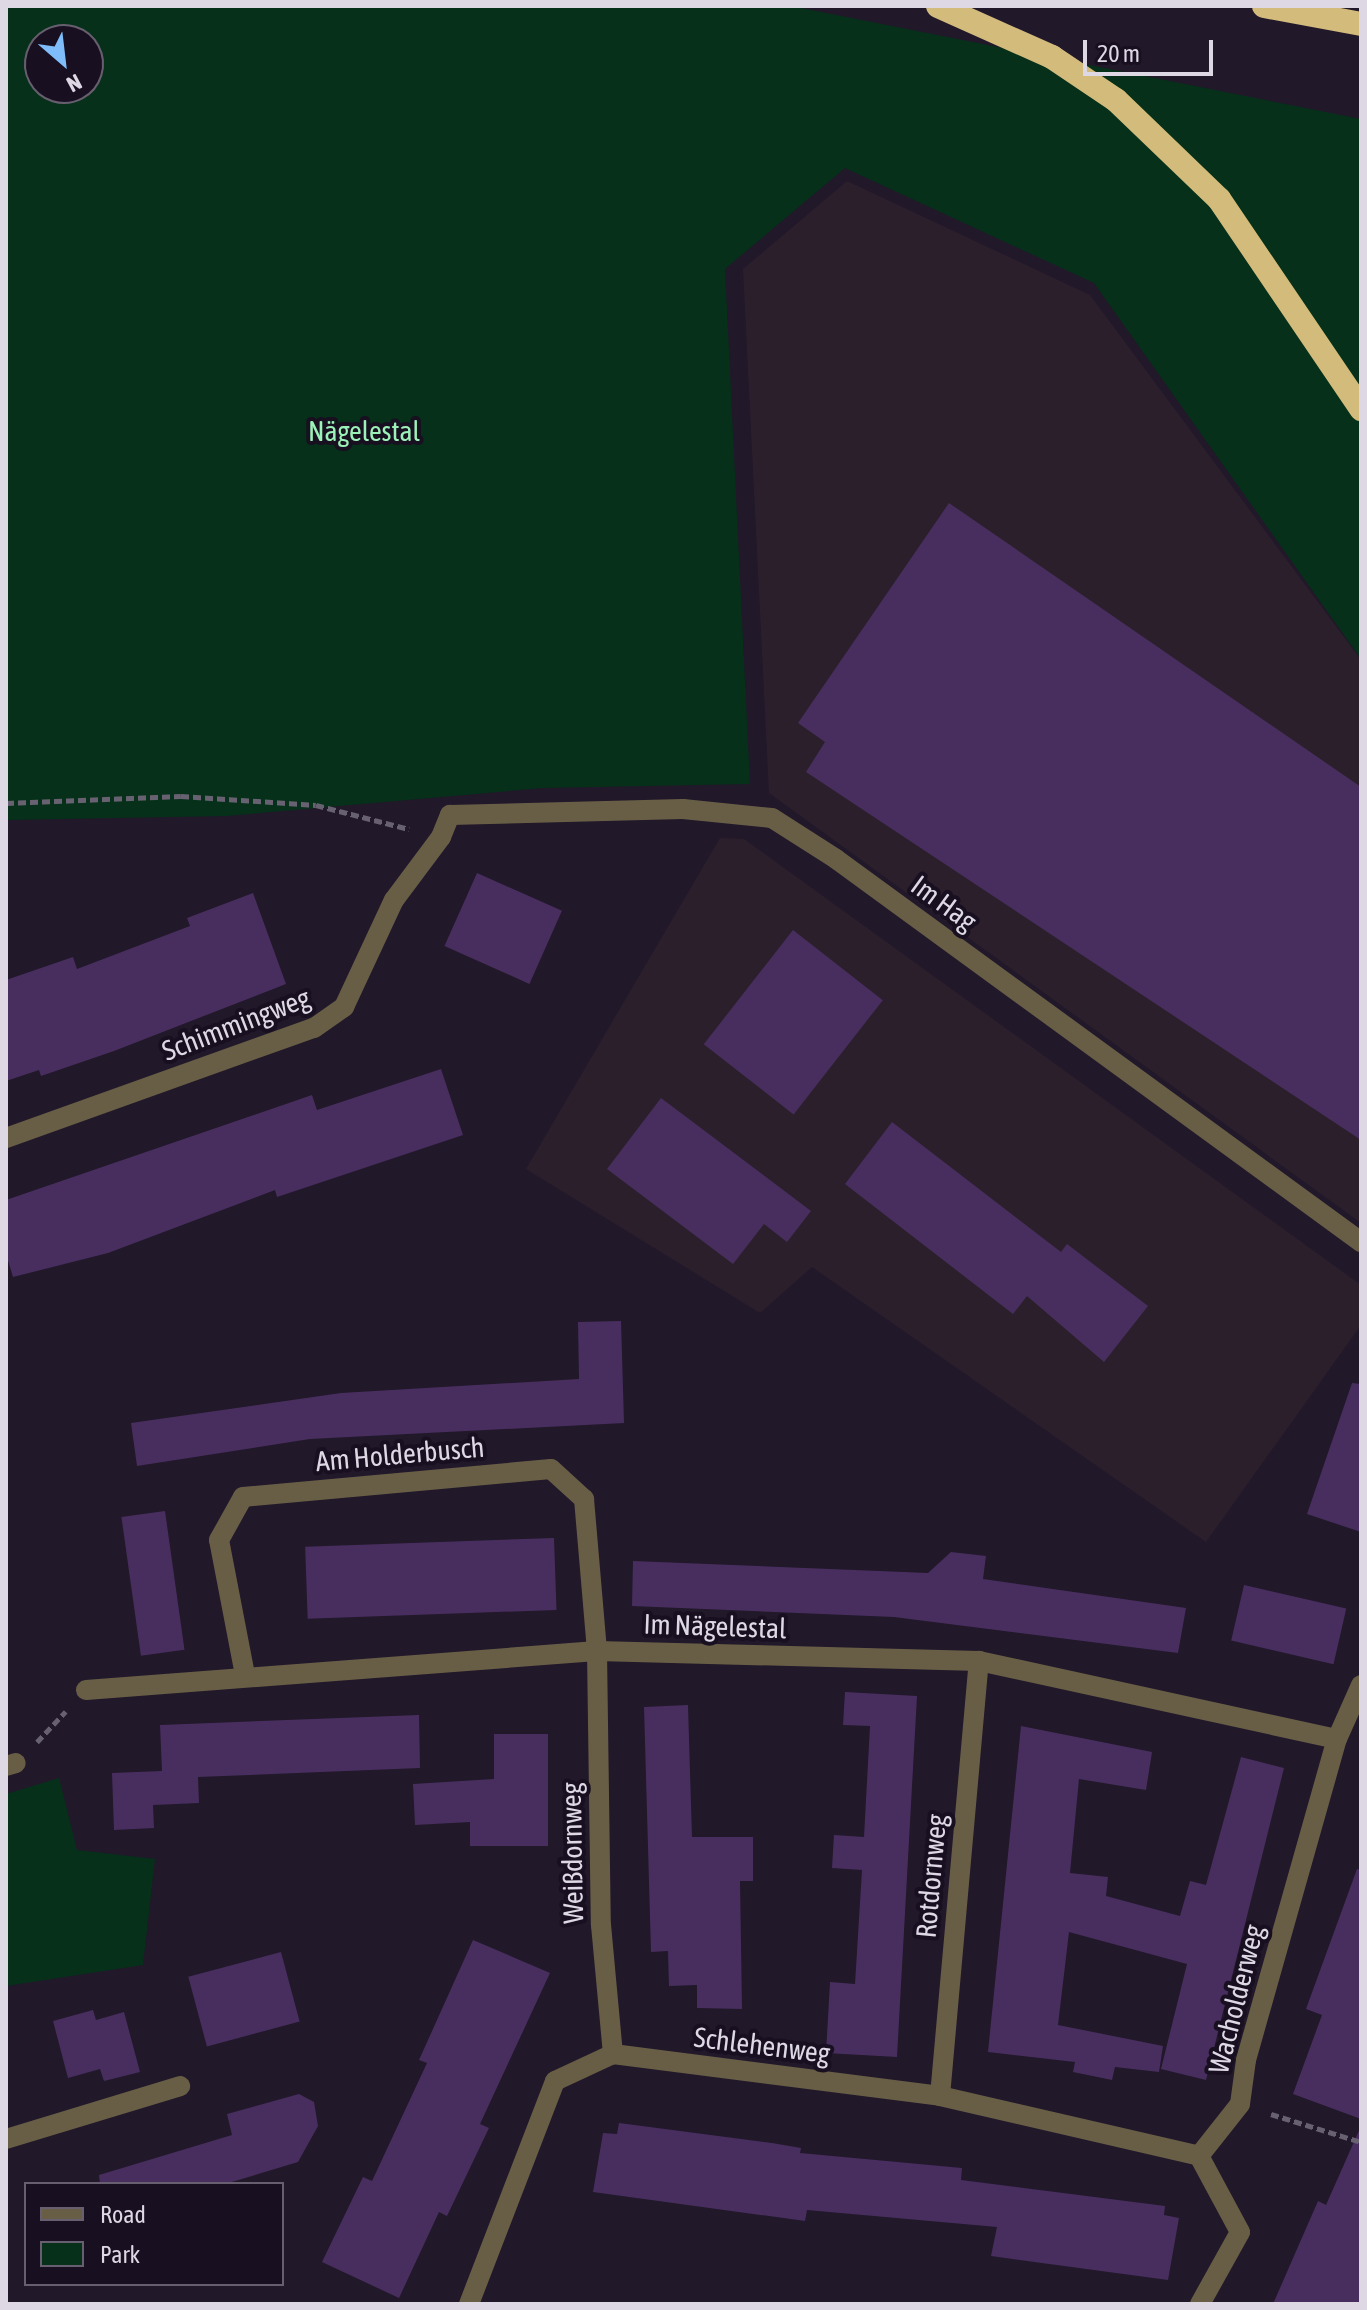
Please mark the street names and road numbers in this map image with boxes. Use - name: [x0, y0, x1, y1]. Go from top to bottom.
- street label: Im Hag: [905, 868, 983, 938]
- street label: Schimmingweg: [157, 980, 315, 1068]
- street label: Am Holderbusch: [314, 1430, 486, 1478]
- street label: Im Nägelestal: [643, 1607, 787, 1645]
- street label: Weißdornweg: [554, 1782, 590, 1924]
- street label: Rotdornweg: [909, 1813, 953, 1939]
- street label: Wacholderweg: [1201, 1921, 1271, 2077]
- street label: Schlehenweg: [692, 2020, 832, 2070]

